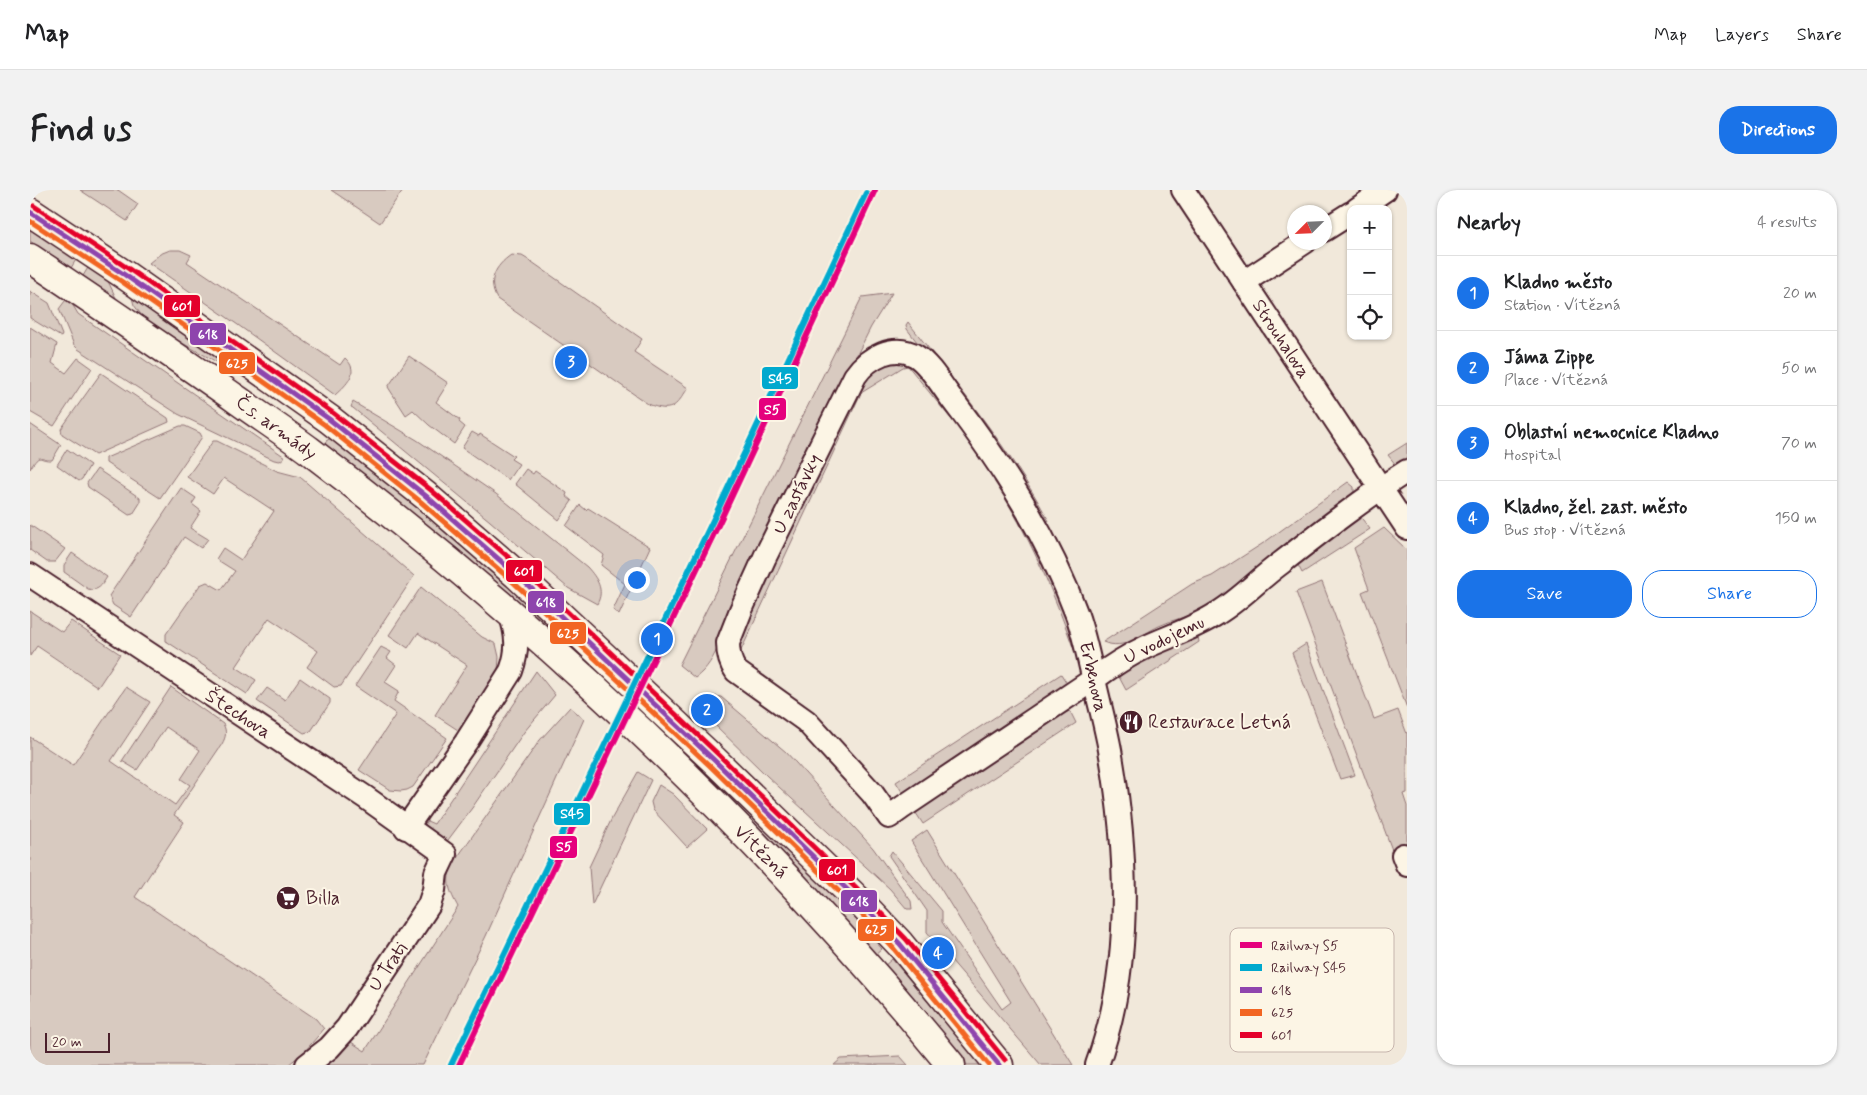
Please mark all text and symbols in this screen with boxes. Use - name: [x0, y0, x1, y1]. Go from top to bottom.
- text: Map: [25, 19, 69, 50]
- text: Map: [1654, 23, 1687, 47]
- text: Layers: [1715, 23, 1769, 47]
- text: Share: [1797, 23, 1842, 47]
- button: Directions: [1719, 106, 1837, 154]
- text: Find us: [30, 107, 132, 153]
- north arrow: [1287, 205, 1332, 250]
- map controls: [1347, 205, 1392, 340]
- button: +: [1347, 205, 1392, 250]
- text: Nearby: [1457, 209, 1521, 237]
- text: 4 results: [1757, 212, 1817, 233]
- button: −: [1347, 250, 1392, 295]
- text: Kladno město: [1504, 270, 1612, 295]
- text: 1: [1469, 283, 1477, 304]
- text: 20 m: [1783, 283, 1817, 304]
- line badge: 601: [163, 294, 201, 318]
- street label: Strouhalova: [1246, 295, 1316, 383]
- button: locate: [1347, 295, 1392, 340]
- text: Station · Vítězná: [1504, 295, 1621, 316]
- text: 601: [172, 298, 192, 316]
- line badge: 618: [189, 322, 227, 346]
- text: 618: [198, 326, 218, 344]
- pin: 3: [555, 343, 587, 381]
- text: Jáma Zippe: [1504, 345, 1594, 370]
- line badge: 625: [218, 351, 256, 375]
- text: 625: [226, 355, 248, 373]
- text: 2: [1469, 358, 1477, 379]
- text: 50 m: [1781, 358, 1817, 379]
- line badge: S45: [761, 366, 799, 390]
- text: S45: [768, 370, 792, 388]
- text: Place · Vítězná: [1504, 370, 1608, 391]
- street label: Čs. armády: [230, 389, 322, 466]
- line badge: S5: [758, 397, 787, 421]
- text: S5: [764, 401, 781, 419]
- text: Oblastní nemocnice Kladno: [1504, 420, 1719, 445]
- text: 3: [1469, 433, 1477, 454]
- text: 70 m: [1781, 433, 1817, 454]
- text: Hospital: [1504, 445, 1561, 466]
- street label: U zastávky: [767, 450, 827, 538]
- text: Kladno, žel. zast. město: [1504, 495, 1687, 520]
- text: 4: [1468, 508, 1478, 529]
- text: 150 m: [1775, 508, 1817, 529]
- text: Bus stop · Vítězná: [1504, 520, 1626, 541]
- line badge: 601: [505, 559, 543, 583]
- text: 601: [514, 563, 534, 581]
- your location: [624, 567, 650, 593]
- button: Save: [1457, 570, 1632, 618]
- button: Share: [1642, 570, 1817, 618]
- line badge: 618: [527, 590, 565, 614]
- text: 618: [536, 594, 556, 612]
- street label: U vodojemu: [1119, 610, 1209, 671]
- pin: 1: [641, 620, 673, 658]
- line badge: 625: [549, 621, 587, 645]
- text: 625: [557, 625, 579, 643]
- street label: Erbenova: [1073, 639, 1113, 715]
- street label: Štechova: [200, 683, 276, 745]
- pin: 2: [691, 691, 723, 729]
- restaurant icon: Restaurace Letná: [1118, 709, 1144, 735]
- place label: Restaurace Letná: [1148, 710, 1291, 735]
- line badge: S45: [553, 802, 591, 826]
- text: S45: [560, 805, 584, 823]
- street label: Vítězná: [728, 819, 794, 885]
- line badge: S5: [549, 835, 578, 859]
- text: S5: [556, 838, 573, 856]
- line badge: 601: [818, 858, 856, 882]
- text: 601: [827, 862, 847, 880]
- supermarket icon: Billa: [275, 885, 301, 911]
- place label: Billa: [306, 886, 340, 911]
- line badge: 618: [840, 889, 878, 913]
- text: 618: [849, 893, 869, 911]
- line badge: 625: [857, 918, 895, 942]
- text: 625: [865, 921, 887, 939]
- legend: [1230, 928, 1394, 1052]
- pin: 4: [922, 934, 954, 972]
- text: Railway S5: [1271, 937, 1338, 955]
- street label: U Trati: [363, 938, 413, 996]
- text: Railway S45: [1271, 959, 1346, 977]
- text: 618: [1271, 982, 1292, 1000]
- text: 625: [1271, 1004, 1294, 1022]
- text: 601: [1271, 1027, 1292, 1045]
- scale bar: [45, 1030, 110, 1053]
- text: 20 m: [52, 1033, 82, 1051]

